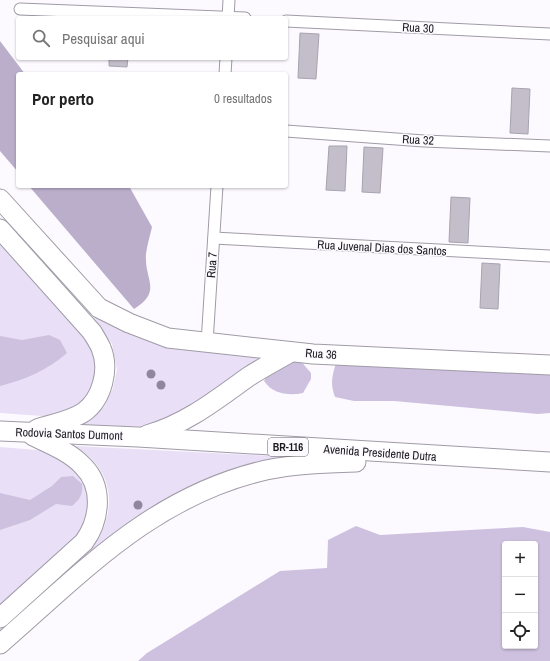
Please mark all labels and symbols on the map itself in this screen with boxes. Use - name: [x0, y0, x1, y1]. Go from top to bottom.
- street label: Rua 30: [402, 19, 434, 37]
- street label: Rua 32: [402, 131, 434, 149]
- street label: Rua Juvenal Dias dos Santos: [317, 237, 447, 259]
- street label: Rua 7: [203, 251, 221, 279]
- street label: Rua 36: [305, 345, 337, 363]
- street label: Rodovia Santos Dumont: [15, 424, 123, 444]
- road number: BR-116: [268, 438, 308, 456]
- street label: Avenida Presidente Dutra: [322, 441, 437, 465]

